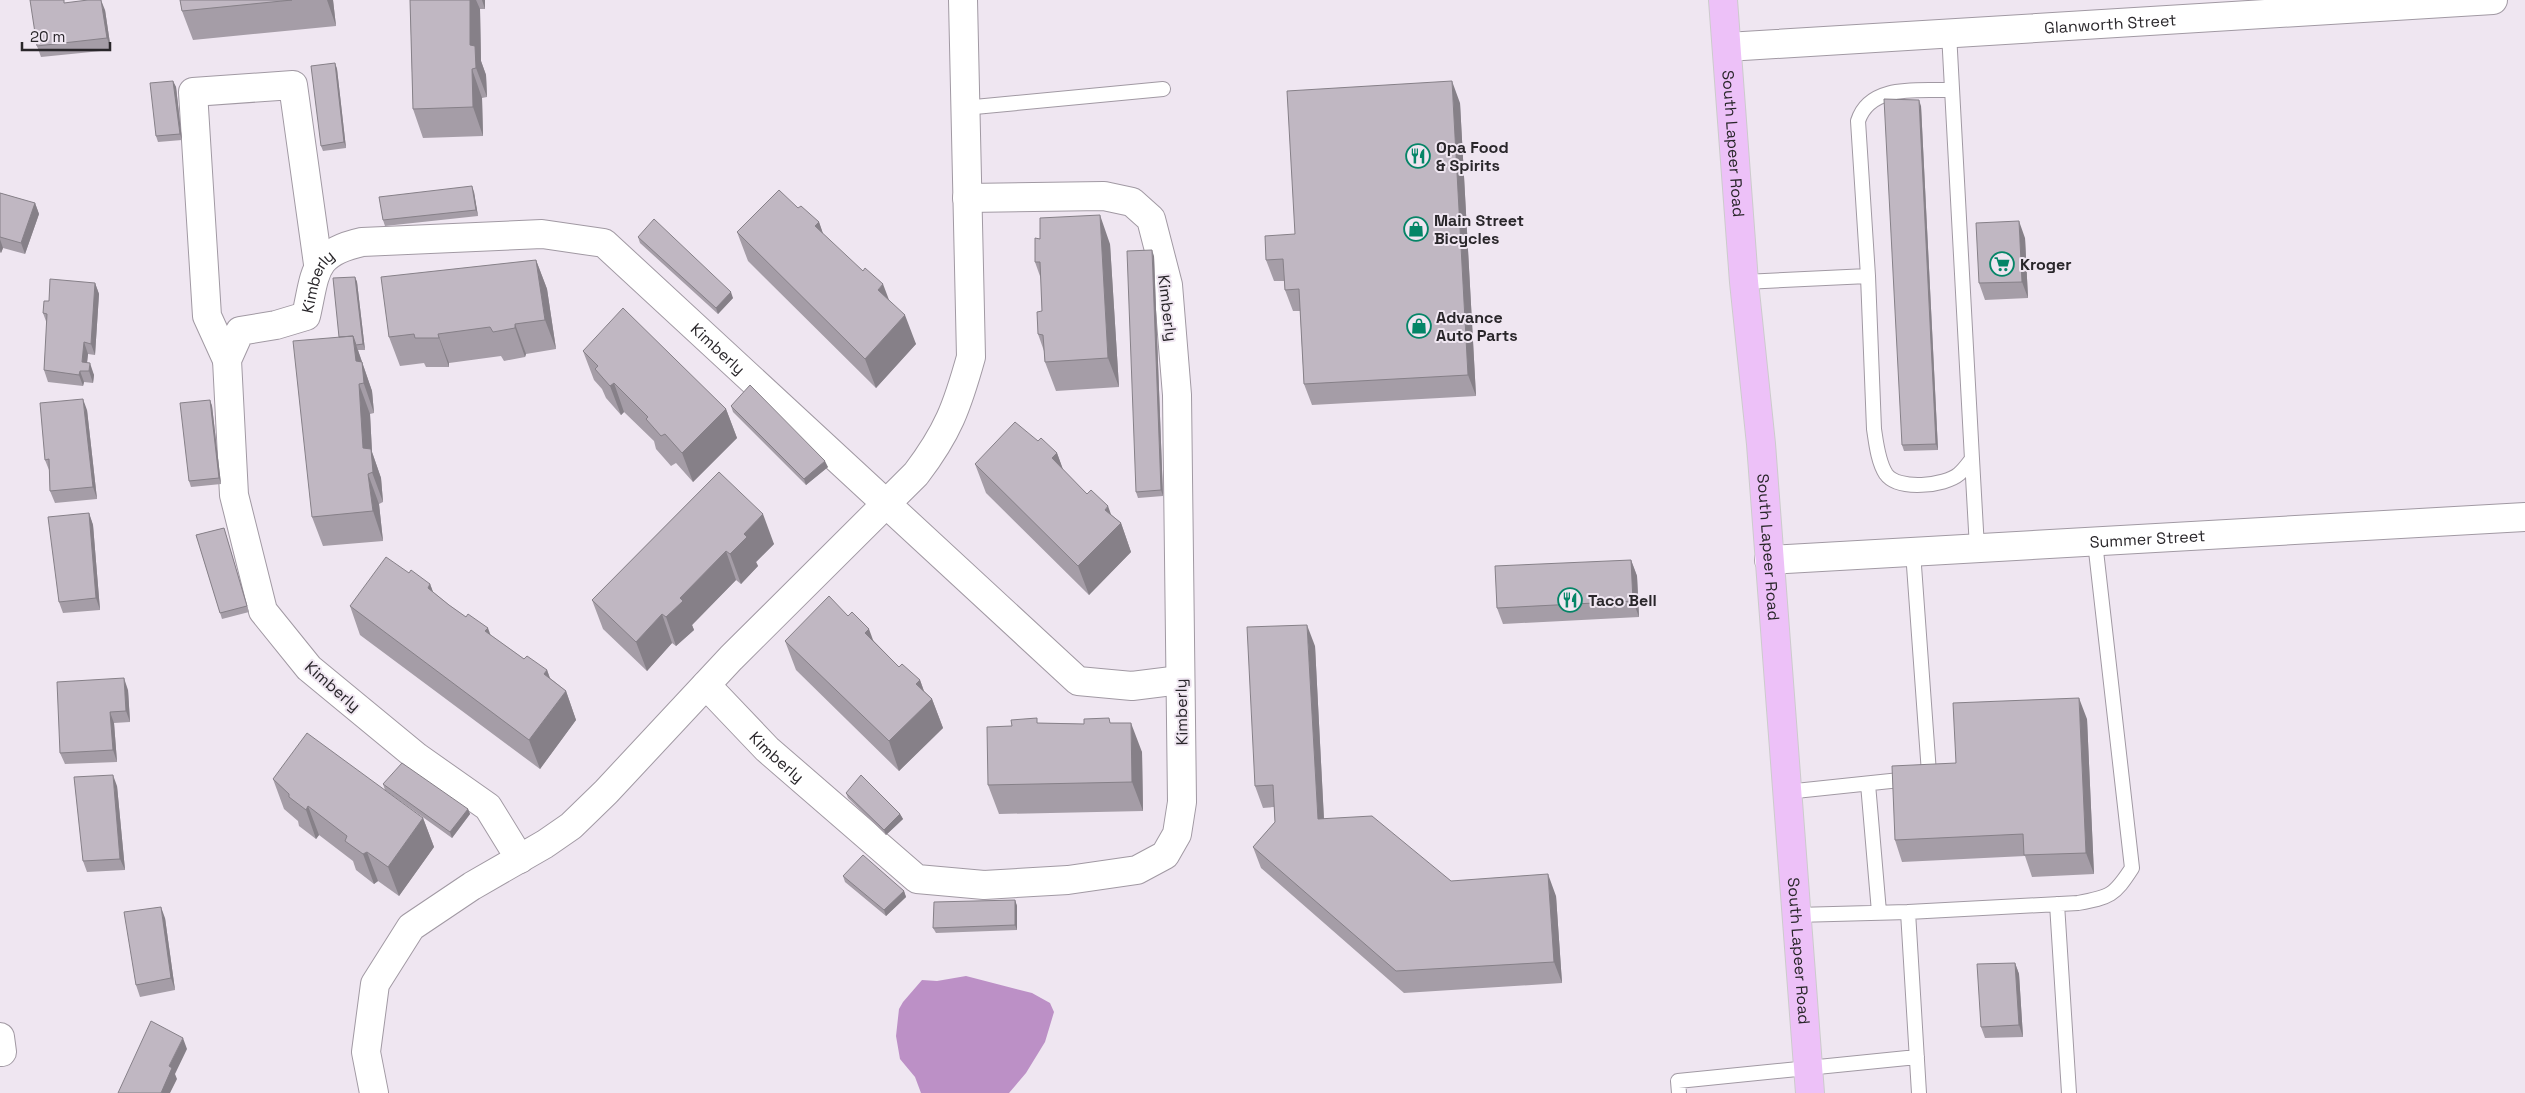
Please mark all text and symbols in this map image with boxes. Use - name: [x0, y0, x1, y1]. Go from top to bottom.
- street label: Glanworth Street: [2044, 9, 2177, 39]
- scale bar: [22, 20, 110, 52]
- text: 20 m: [30, 27, 65, 46]
- street label: South Lapeer Road: [1717, 69, 1749, 218]
- place label: Opa Food & Spirits: [1436, 137, 1509, 176]
- restaurant icon: Opa Food & Spirits: [1405, 143, 1431, 169]
- place label: Main Street Bicycles: [1434, 210, 1524, 249]
- shop icon: Main Street Bicycles: [1403, 216, 1429, 242]
- street label: Kimberly: [297, 245, 339, 315]
- supermarket icon: Kroger: [1989, 251, 2015, 277]
- place label: Kroger: [2020, 254, 2072, 275]
- street label: Kimberly: [1153, 274, 1182, 343]
- place label: Advance Auto Parts: [1436, 307, 1518, 346]
- shop icon: Advance Auto Parts: [1406, 313, 1432, 339]
- street label: Kimberly: [686, 318, 750, 379]
- street label: South Lapeer Road: [1752, 473, 1784, 621]
- street label: Summer Street: [2089, 525, 2206, 553]
- restaurant icon: Taco Bell: [1557, 587, 1583, 613]
- place label: Taco Bell: [1588, 590, 1657, 611]
- street label: Kimberly: [301, 656, 365, 716]
- street label: Kimberly: [1170, 678, 1193, 746]
- street label: Kimberly: [745, 727, 808, 788]
- street label: South Lapeer Road: [1783, 877, 1815, 1025]

